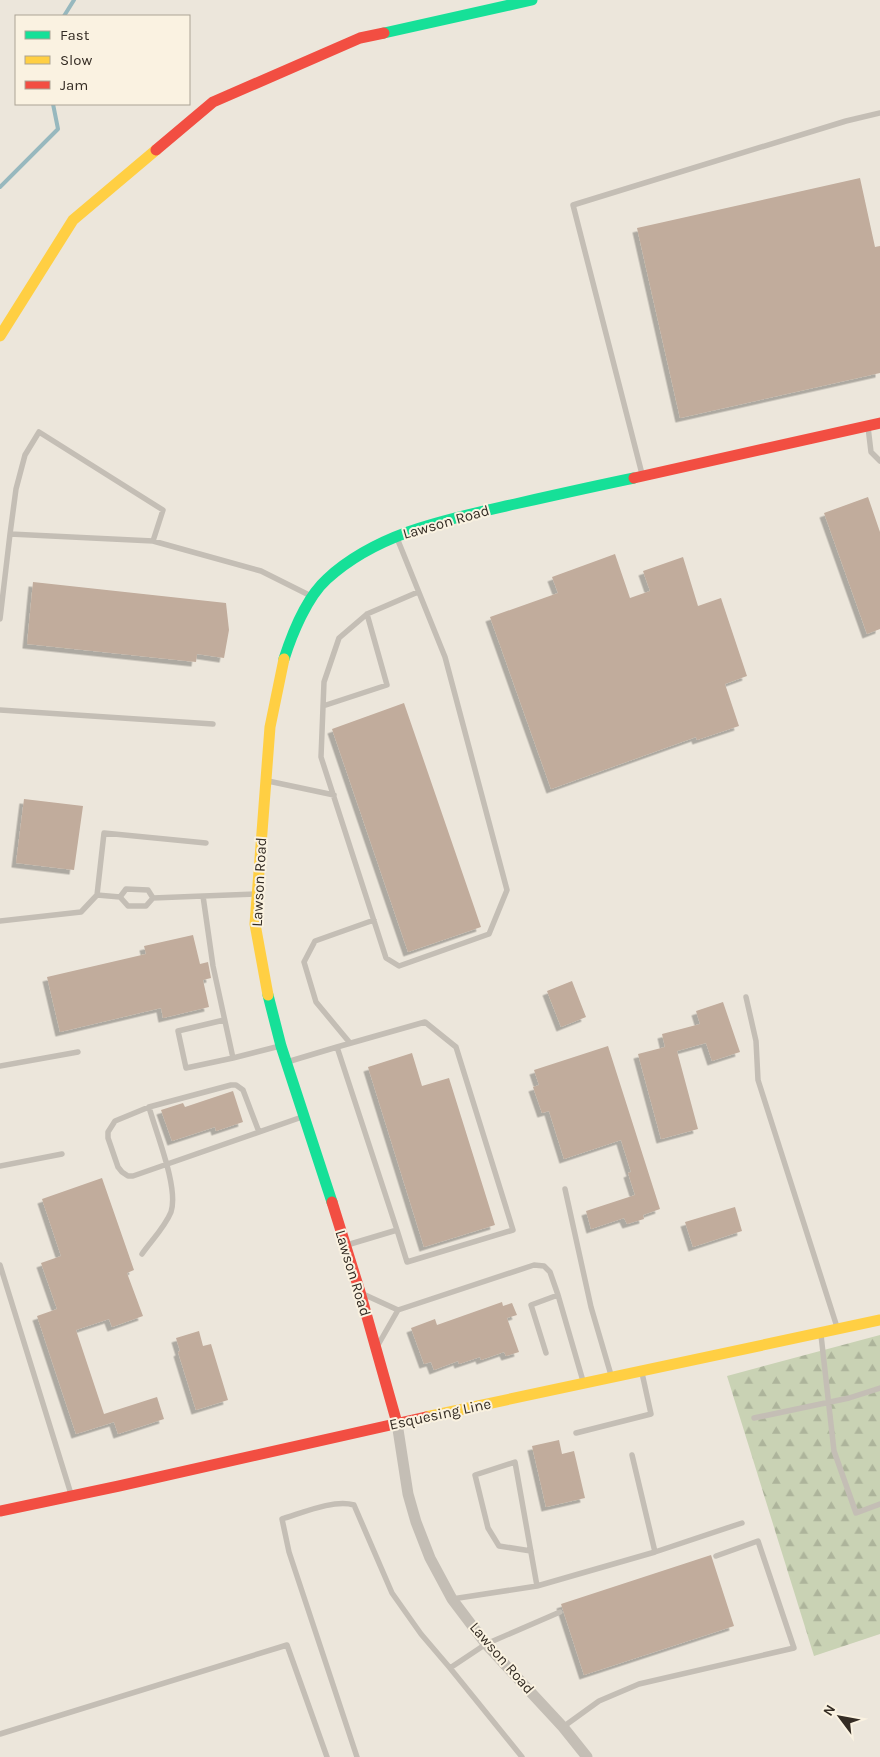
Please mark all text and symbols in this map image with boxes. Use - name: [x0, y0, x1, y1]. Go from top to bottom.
- legend: [15, 15, 190, 105]
- text: Fast: [60, 26, 90, 44]
- text: Slow: [60, 51, 92, 69]
- text: Jam: [60, 76, 88, 94]
- street label: Lawson Road: [401, 501, 491, 543]
- street label: Lawson Road: [248, 837, 270, 927]
- street label: Lawson Road: [331, 1228, 375, 1318]
- street label: Esquesing Line: [387, 1394, 493, 1434]
- street label: Lawson Road: [466, 1618, 538, 1698]
- north arrow: [815, 1692, 865, 1742]
- text: N: [820, 1702, 839, 1719]

